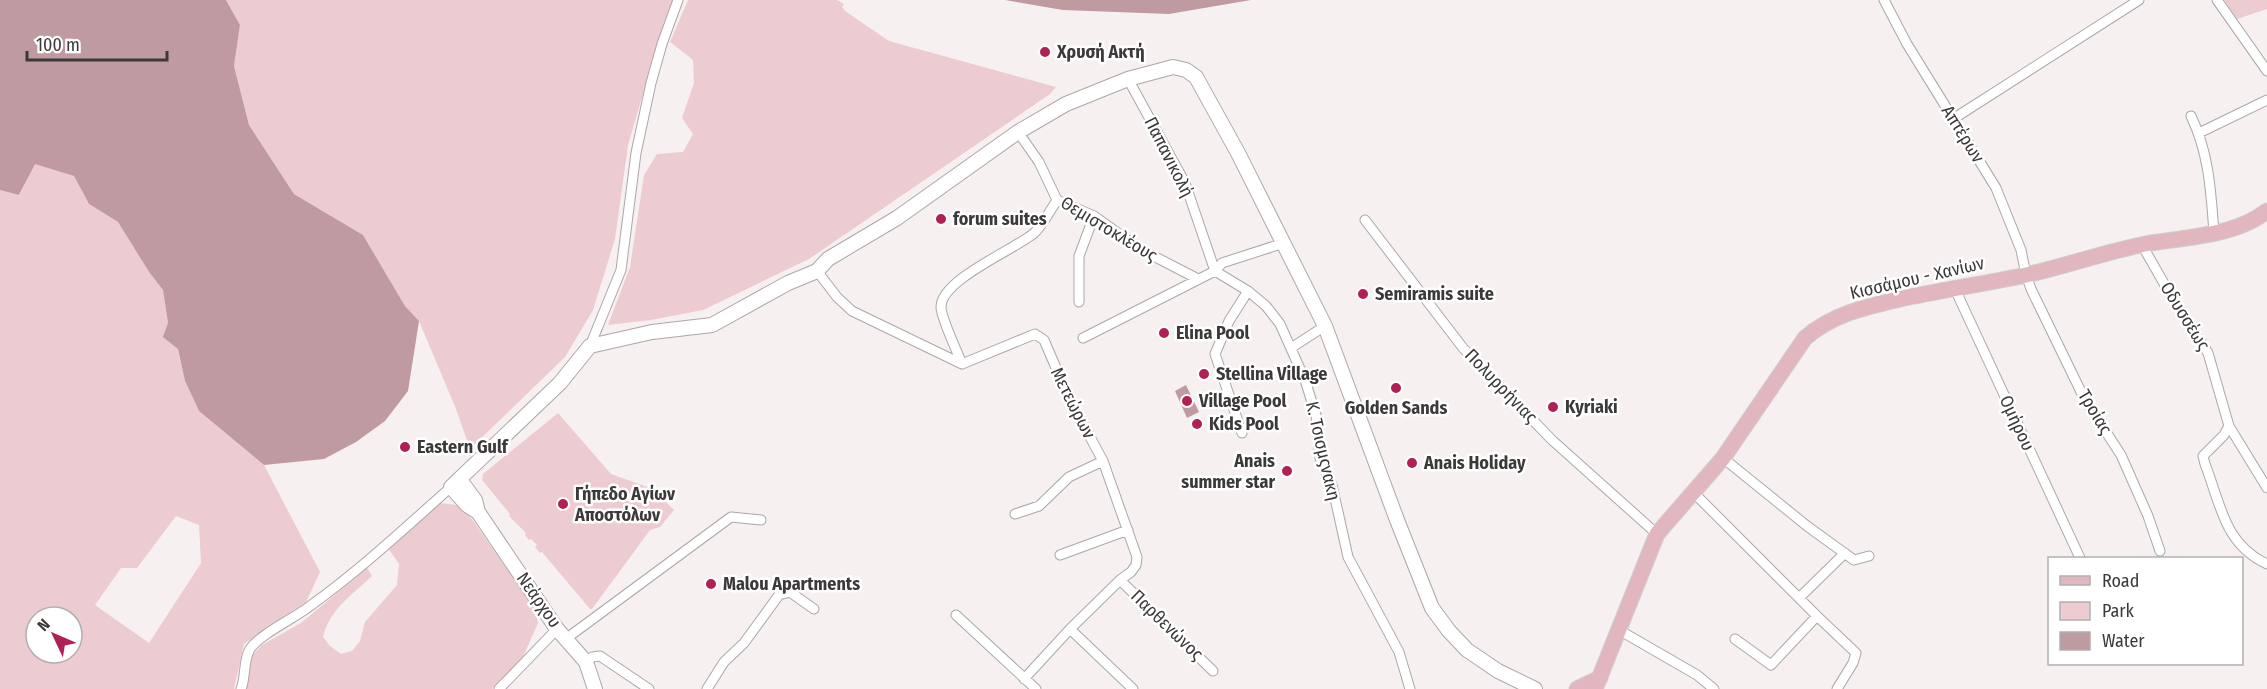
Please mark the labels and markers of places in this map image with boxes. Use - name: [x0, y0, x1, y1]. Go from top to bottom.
- place label: Χρυσή Ακτή: [1056, 41, 1145, 63]
- marker: Χρυσή Ακτή: [1038, 45, 1052, 59]
- place label: forum suites: [953, 208, 1047, 230]
- marker: forum suites: [934, 212, 948, 226]
- place label: Semiramis suite: [1375, 283, 1494, 305]
- marker: Semiramis suite: [1356, 287, 1370, 301]
- place label: Elina Pool: [1176, 322, 1250, 344]
- marker: Elina Pool: [1157, 326, 1171, 340]
- place label: Stellina Village: [1216, 363, 1327, 385]
- marker: Stellina Village: [1197, 367, 1211, 381]
- marker: Golden Sands: [1389, 381, 1403, 395]
- place label: Village Pool: [1198, 390, 1287, 412]
- marker: Village Pool: [1180, 394, 1194, 408]
- place label: Kyriaki: [1565, 396, 1618, 418]
- place label: Golden Sands: [1345, 397, 1447, 419]
- marker: Kyriaki: [1546, 400, 1560, 414]
- place label: Kids Pool: [1209, 413, 1279, 435]
- marker: Kids Pool: [1190, 417, 1204, 431]
- place label: Eastern Gulf: [417, 436, 510, 458]
- marker: Eastern Gulf: [398, 440, 412, 454]
- place label: Anais summer star: [1181, 450, 1275, 493]
- place label: Anais Holiday: [1423, 452, 1526, 474]
- marker: Anais Holiday: [1405, 456, 1419, 470]
- marker: Anais summer star: [1280, 464, 1294, 478]
- place label: Γήπεδο Αγίων Αποστόλων: [574, 483, 676, 526]
- marker: Γήπεδο Αγίων Αποστόλων: [556, 497, 570, 511]
- place label: Malou Apartments: [723, 573, 860, 595]
- marker: Malou Apartments: [704, 577, 718, 591]

